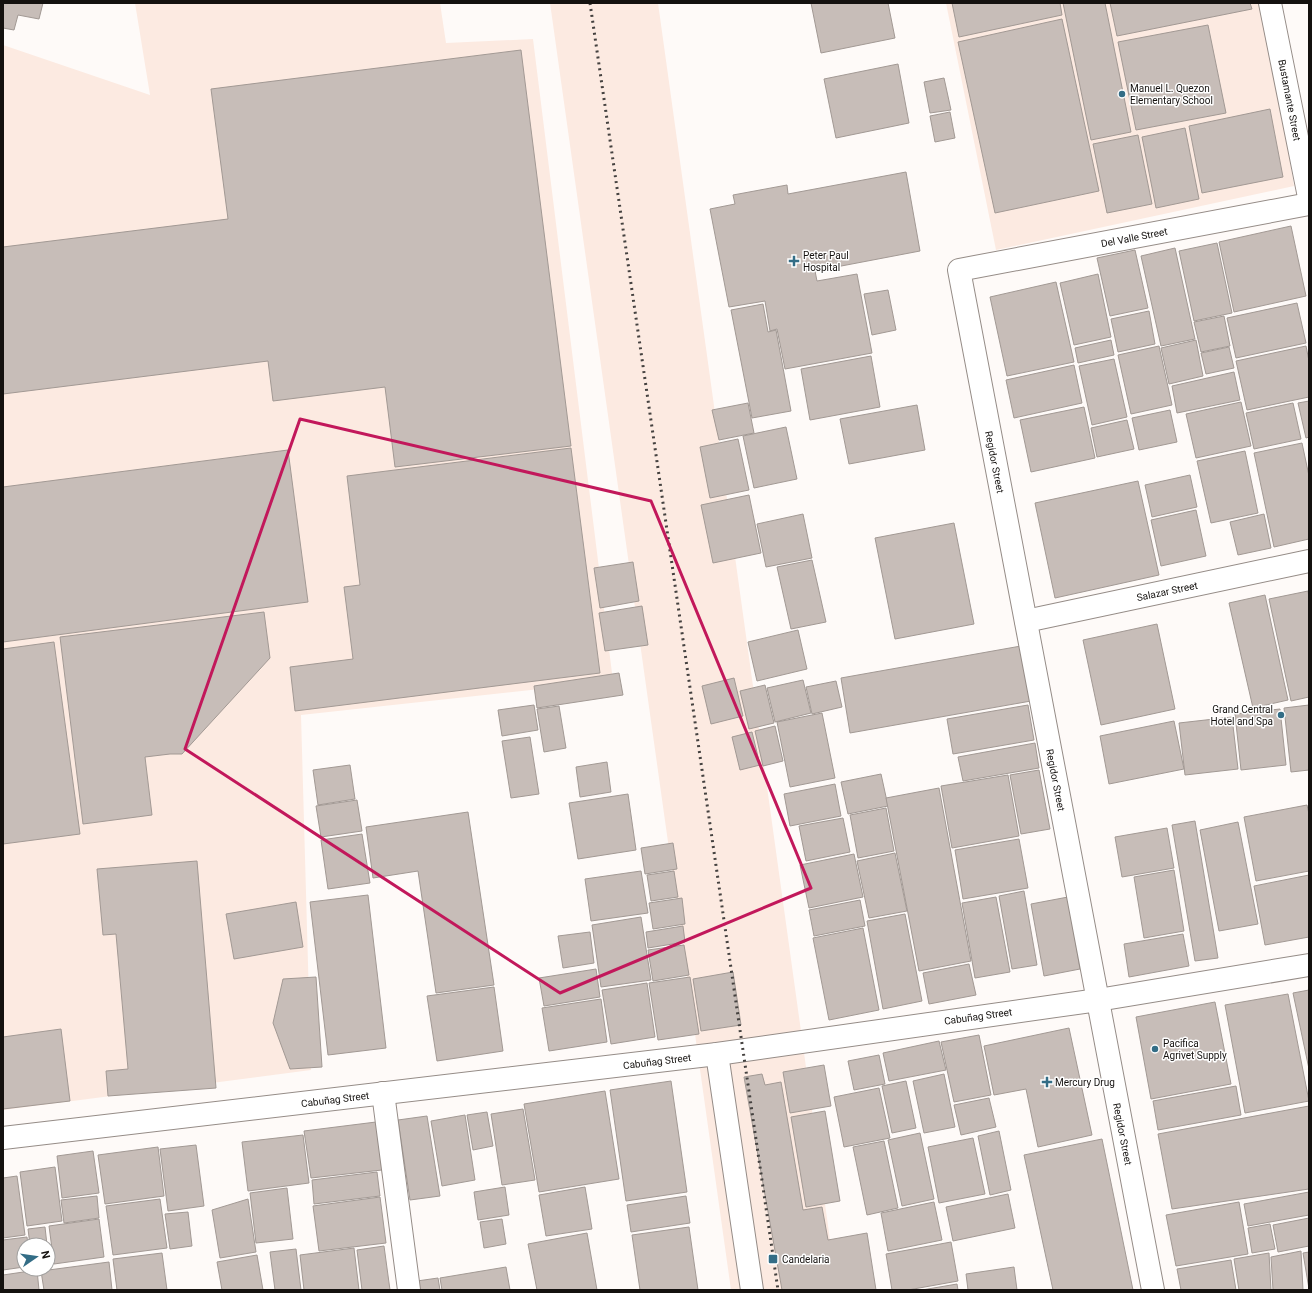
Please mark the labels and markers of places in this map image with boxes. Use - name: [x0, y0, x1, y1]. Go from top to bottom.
- place label: Manuel L. Quezon Elementary School: [1130, 83, 1213, 106]
- marker: Manuel L. Quezon Elementary School: [1117, 89, 1127, 99]
- place label: Peter Paul Hospital: [803, 250, 849, 273]
- marker: Peter Paul Hospital: [788, 255, 800, 267]
- place label: Grand Central Hotel and Spa: [1211, 704, 1273, 727]
- marker: Grand Central Hotel and Spa: [1276, 710, 1286, 720]
- place label: Pacifica Agrivet Supply: [1163, 1038, 1227, 1061]
- marker: Pacifica Agrivet Supply: [1150, 1044, 1160, 1054]
- marker: Mercury Drug: [1042, 1077, 1052, 1087]
- place label: Mercury Drug: [1055, 1077, 1115, 1088]
- marker: Candelaria: [767, 1253, 779, 1265]
- place label: Candelaria: [782, 1254, 830, 1265]

